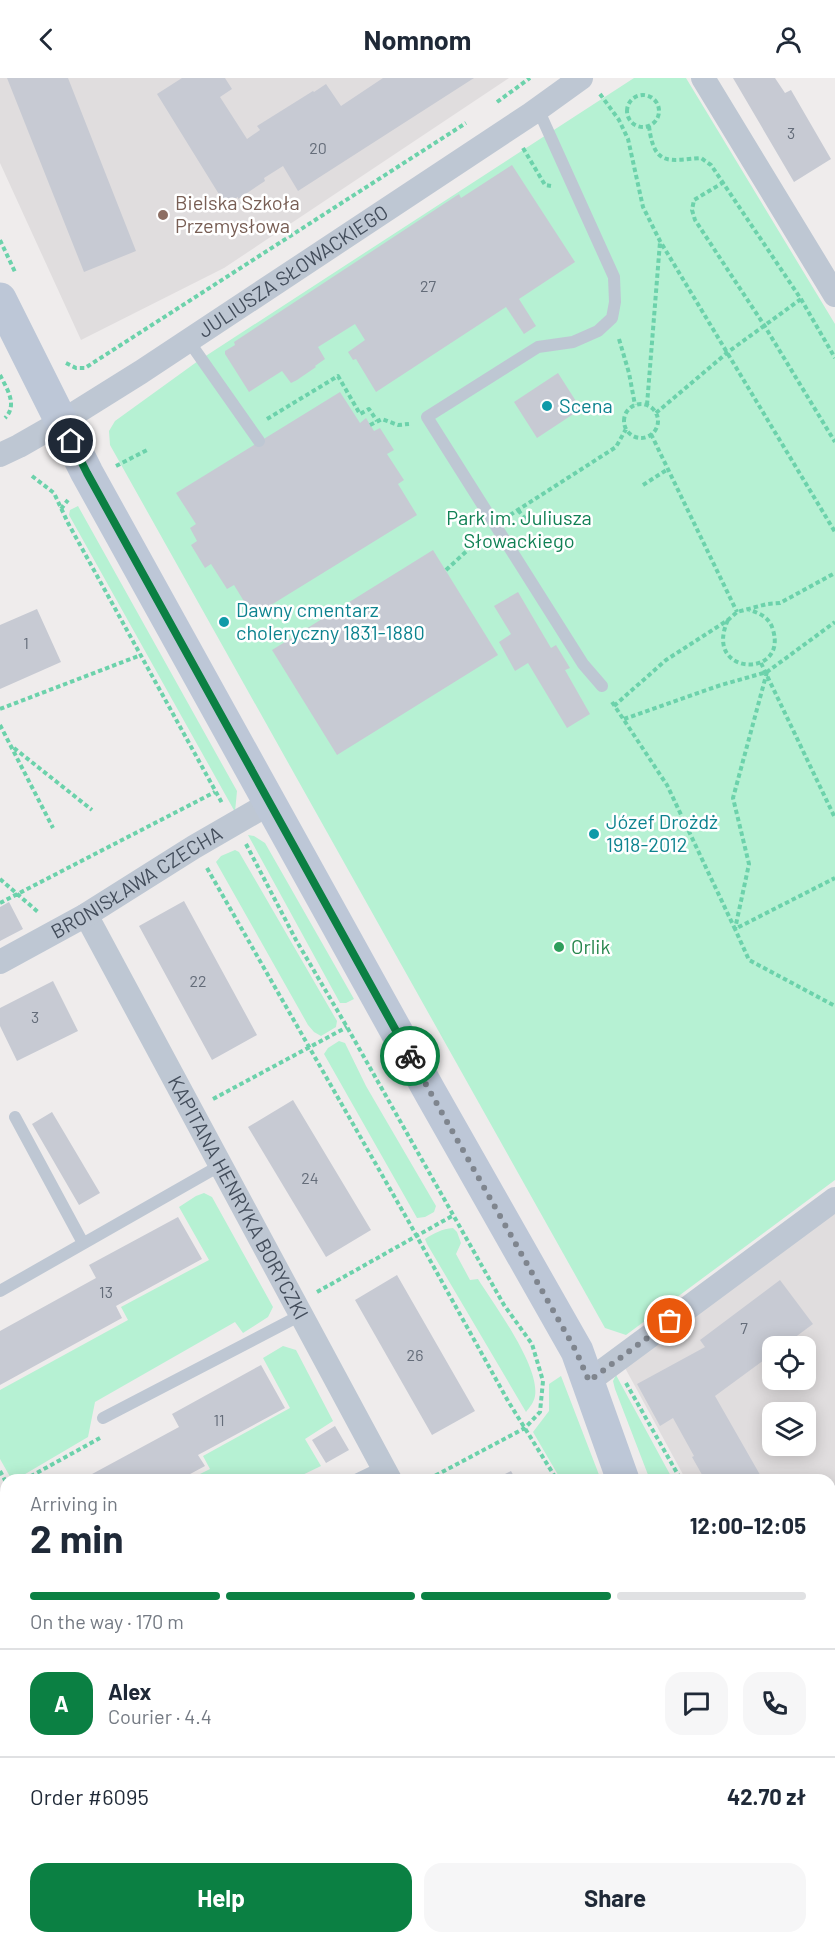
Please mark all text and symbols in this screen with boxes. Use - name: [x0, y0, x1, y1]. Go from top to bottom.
- icon: back: [30, 23, 63, 56]
- text: Nomnom: [364, 23, 471, 55]
- icon: person: [772, 23, 805, 56]
- house number: 3: [787, 123, 795, 142]
- house number: 20: [309, 138, 327, 157]
- place label: Bielska Szkoła Przemysłowa: [175, 190, 300, 237]
- street label: JULIUSZA SŁOWACKIEGO: [193, 199, 392, 342]
- marker: Bielska Szkoła Przemysłowa: [156, 208, 170, 222]
- house number: 27: [420, 276, 436, 295]
- place label: Scena: [559, 393, 613, 417]
- marker: Scena: [540, 399, 554, 413]
- pin: [45, 415, 96, 466]
- icon: home: [54, 424, 87, 457]
- park label: Park im. Juliusza Słowackiego: [446, 505, 592, 552]
- place label: Dawny cmentarz choleryczny 1831-1880: [236, 597, 425, 644]
- marker: Dawny cmentarz choleryczny 1831-1880: [217, 615, 231, 629]
- house number: 1: [23, 633, 29, 652]
- place label: Józef Drożdż 1918-2012: [606, 809, 718, 856]
- street label: BRONISŁAWA CZECHA: [46, 820, 226, 943]
- marker: Józef Drożdż 1918-2012: [587, 827, 601, 841]
- place label: Orlik: [571, 934, 610, 958]
- marker: Orlik: [552, 940, 566, 954]
- house number: 22: [189, 971, 207, 990]
- house number: 3: [31, 1007, 39, 1026]
- courier: [380, 1026, 440, 1086]
- icon: bike: [394, 1040, 427, 1073]
- street label: KAPITANA HENRYKA BORYCZKI: [164, 1071, 314, 1323]
- house number: 24: [301, 1168, 319, 1187]
- house number: 13: [99, 1282, 113, 1301]
- pin: [644, 1295, 695, 1346]
- icon: bag: [653, 1304, 686, 1337]
- house number: 7: [740, 1318, 748, 1337]
- map controls: [762, 1336, 816, 1456]
- button: locate: [762, 1336, 816, 1390]
- house number: 26: [407, 1345, 423, 1364]
- button: layers: [762, 1402, 816, 1456]
- house number: 11: [213, 1410, 225, 1429]
- text: Arriving in: [30, 1491, 118, 1515]
- text: 12:00–12:05: [690, 1512, 806, 1538]
- text: 2 min: [30, 1514, 123, 1561]
- text: On the way · 170 m: [30, 1609, 184, 1633]
- button: chat: [665, 1672, 728, 1735]
- button: phone: [743, 1672, 806, 1735]
- text: Alex: [108, 1678, 151, 1704]
- text: A: [54, 1690, 69, 1716]
- text: Courier · 4.4: [108, 1704, 212, 1728]
- text: Order #6095: [30, 1783, 149, 1809]
- text: 42.70 zł: [727, 1783, 806, 1809]
- button: Help: [30, 1863, 412, 1932]
- button: Share: [424, 1863, 806, 1932]

